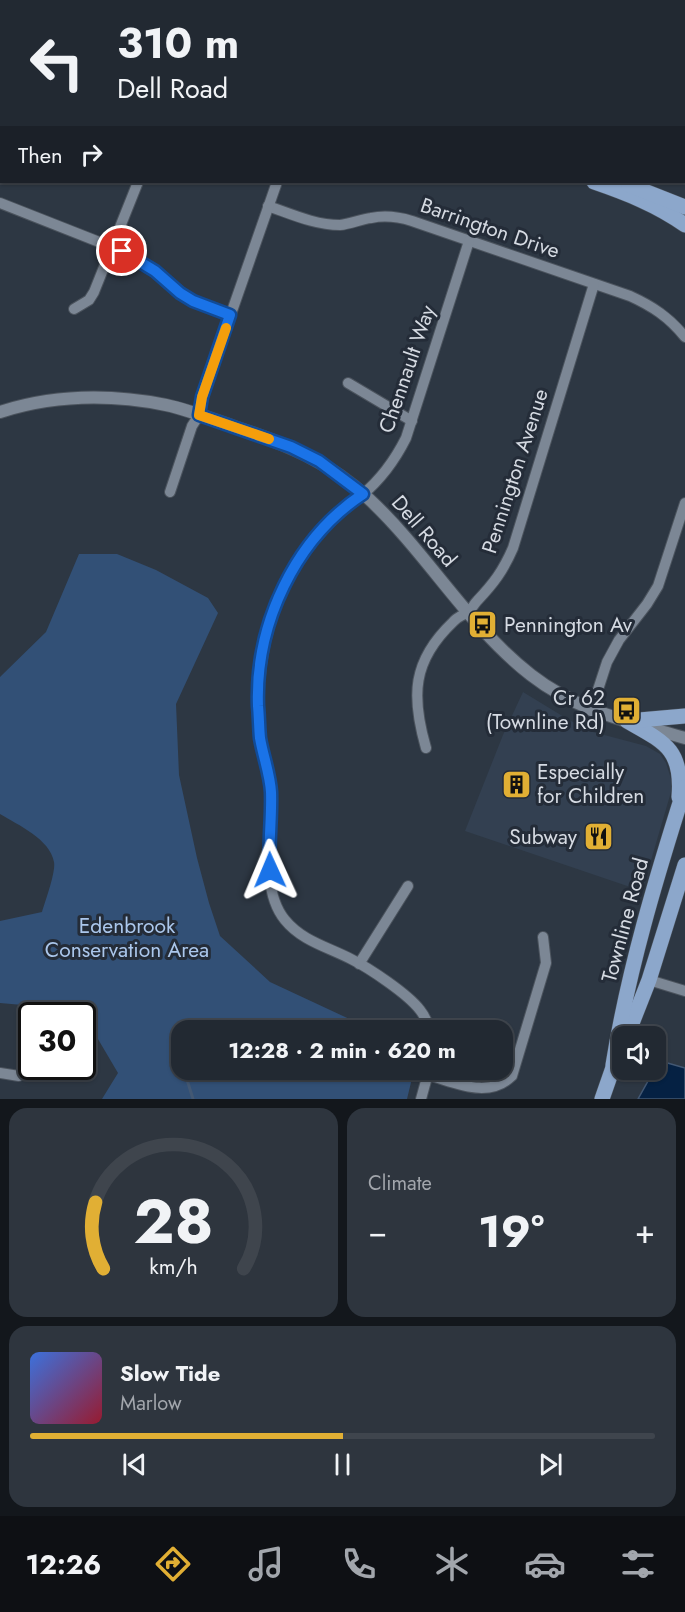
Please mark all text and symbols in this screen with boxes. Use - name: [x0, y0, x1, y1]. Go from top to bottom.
- text: 310 m: [117, 13, 239, 74]
- icon: left: [18, 24, 96, 102]
- text: Dell Road: [117, 69, 228, 108]
- icon: right: [75, 138, 108, 171]
- text: Then: [18, 139, 63, 171]
- street label: Barrington Drive: [416, 190, 564, 266]
- pin: [96, 225, 147, 276]
- icon: arrive: [105, 234, 138, 267]
- street label: Chennault Way: [371, 300, 443, 437]
- street label: Pennington Avenue: [474, 385, 556, 557]
- street label: Dell Road: [384, 489, 464, 573]
- bus stop icon: Pennington Av: [467, 609, 499, 641]
- place label: Pennington Av: [504, 610, 633, 640]
- place label: Cr 62 (Townline Rd): [486, 683, 605, 737]
- bus stop icon: Cr 62 (Townline Rd): [610, 694, 642, 726]
- place label: Especially for Children: [537, 757, 644, 811]
- building icon: Especially for Children: [500, 768, 532, 800]
- restaurant icon: Subway: [582, 821, 614, 853]
- place label: Subway: [509, 822, 578, 852]
- position arrow: [238, 838, 302, 902]
- street label: Townline Road: [594, 854, 656, 986]
- park label: Edenbrook Conservation Area: [45, 911, 209, 965]
- speed limit sign: 30: [18, 1002, 96, 1080]
- map controls: [612, 1026, 666, 1080]
- button: sound: [612, 1026, 666, 1080]
- text: 12:28 · 2 min · 620 m: [228, 1034, 456, 1066]
- text: Climate: [368, 1169, 432, 1198]
- text: 28: [133, 1176, 214, 1266]
- text: 19°: [478, 1199, 544, 1264]
- text: −: [368, 1208, 387, 1255]
- text: +: [635, 1208, 655, 1255]
- text: km/h: [149, 1252, 198, 1283]
- text: Slow Tide: [120, 1357, 220, 1389]
- text: Marlow: [120, 1389, 182, 1418]
- icon: previous: [118, 1448, 151, 1481]
- icon: pause: [326, 1448, 359, 1481]
- icon: next: [534, 1448, 567, 1481]
- icon: directions: [152, 1543, 194, 1585]
- icon: music: [245, 1543, 287, 1585]
- icon: phone: [338, 1543, 380, 1585]
- icon: climate: [431, 1543, 473, 1585]
- icon: car: [524, 1543, 566, 1585]
- icon: filters: [617, 1543, 659, 1585]
- text: 12:26: [26, 1545, 101, 1584]

